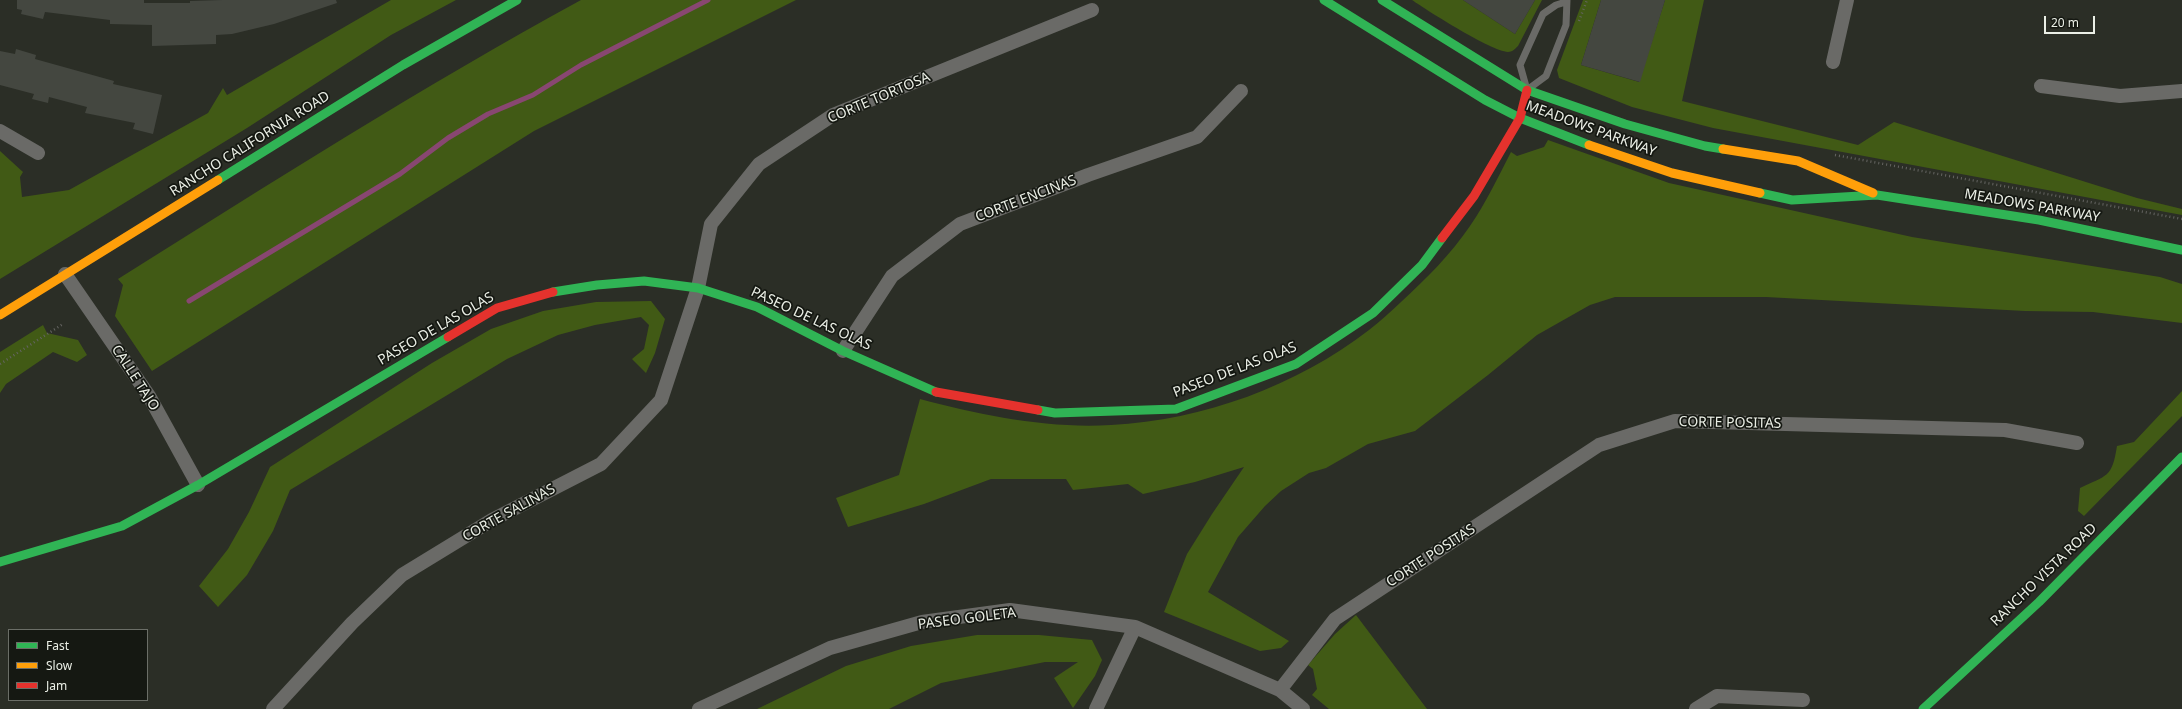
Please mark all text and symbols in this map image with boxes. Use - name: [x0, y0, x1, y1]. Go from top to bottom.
- scale bar: [2046, 8, 2097, 34]
- text: 20 m: [2051, 14, 2079, 31]
- street label: CORTE TORTOSA: [825, 69, 933, 127]
- street label: RANCHO CALIFORNIA ROAD: [167, 88, 333, 200]
- street label: MEADOWS PARKWAY: [1524, 98, 1658, 160]
- street label: CORTE ENCINAS: [973, 172, 1079, 226]
- street label: MEADOWS PARKWAY: [1963, 186, 2101, 226]
- street label: PASEO DE LAS OLAS: [748, 284, 874, 354]
- street label: PASEO DE LAS OLAS: [375, 289, 497, 369]
- street label: PASEO DE LAS OLAS: [1171, 339, 1299, 401]
- street label: CALLE TAJO: [108, 342, 162, 414]
- street label: CORTE POSITAS: [1679, 414, 1781, 432]
- street label: CORTE SALINAS: [460, 481, 558, 545]
- street label: RANCHO VISTA ROAD: [1988, 520, 2100, 630]
- street label: CORTE POSITAS: [1383, 521, 1479, 591]
- street label: PASEO GOLETA: [917, 605, 1017, 633]
- legend: [8, 629, 148, 701]
- text: Fast: [46, 637, 69, 654]
- text: Slow: [46, 657, 72, 674]
- text: Jam: [46, 677, 67, 694]

